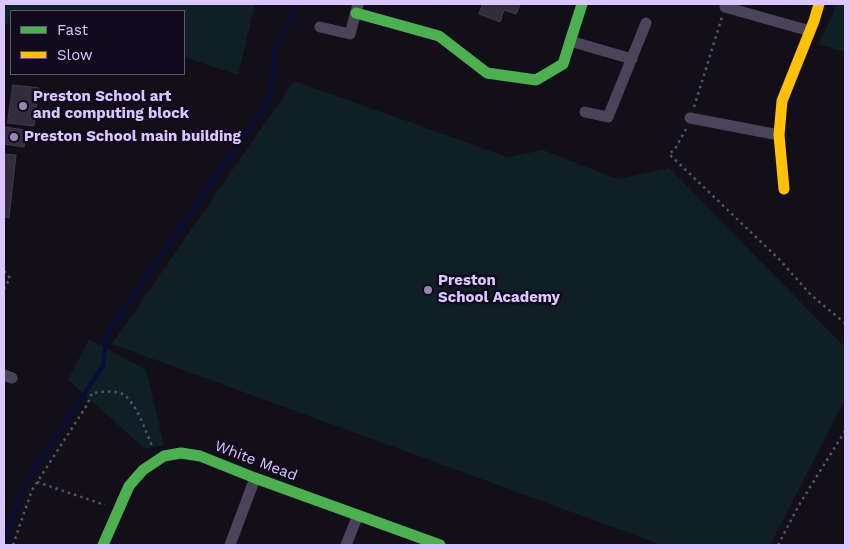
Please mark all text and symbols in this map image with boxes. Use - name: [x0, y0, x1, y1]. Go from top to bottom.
- legend: [10, 10, 185, 75]
- text: Fast: [57, 21, 88, 39]
- text: Slow: [57, 46, 93, 64]
- place label: Preston School art and computing block: [33, 88, 189, 123]
- marker: Preston School art and computing block: [17, 100, 29, 112]
- place label: Preston School main building: [24, 128, 241, 146]
- marker: Preston School main building: [8, 131, 20, 143]
- place label: Preston School Academy: [438, 272, 560, 307]
- marker: Preston School Academy: [422, 284, 434, 296]
- street label: White Mead: [212, 437, 300, 485]

